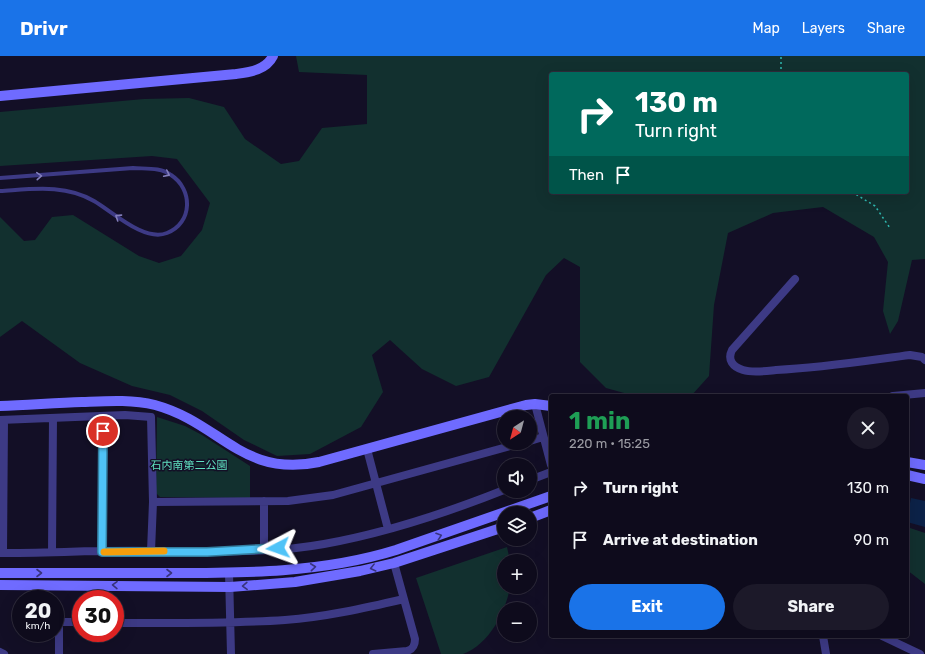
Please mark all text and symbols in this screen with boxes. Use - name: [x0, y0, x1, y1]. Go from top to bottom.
- text: Drivr: [20, 17, 68, 40]
- text: Map: [753, 20, 780, 37]
- text: Layers: [802, 20, 845, 37]
- text: Share: [867, 20, 905, 37]
- text: 130 m: [635, 86, 718, 119]
- icon: right: [569, 88, 621, 140]
- text: Turn right: [635, 120, 717, 142]
- icon: arrive: [612, 164, 634, 186]
- text: Then: [569, 166, 604, 184]
- one-way arrow: [163, 169, 171, 177]
- one-way arrow: [36, 171, 42, 180]
- one-way arrow: [116, 215, 123, 222]
- text: 1 min: [569, 407, 630, 435]
- button: close: [847, 407, 889, 449]
- north arrow: [497, 410, 537, 450]
- map controls: [497, 410, 537, 642]
- pin: [86, 414, 120, 448]
- icon: arrive: [92, 420, 114, 442]
- text: 220 m · 15:25: [569, 436, 650, 451]
- button: sound: [497, 458, 537, 498]
- park label: 石内南第二公園: [151, 459, 228, 472]
- icon: right: [569, 477, 591, 499]
- text: Turn right: [603, 479, 678, 497]
- text: 130 m: [847, 479, 889, 497]
- button: layers: [497, 506, 537, 546]
- position arrow: [257, 527, 299, 569]
- icon: arrive: [569, 529, 591, 551]
- text: Arrive at destination: [603, 531, 758, 549]
- text: 90 m: [854, 531, 889, 549]
- one-way arrow: [435, 533, 442, 541]
- button: +: [497, 554, 537, 594]
- one-way arrow: [310, 563, 316, 572]
- one-way arrow: [370, 563, 377, 571]
- one-way arrow: [36, 569, 42, 577]
- one-way arrow: [166, 569, 172, 577]
- one-way arrow: [112, 581, 118, 589]
- one-way arrow: [242, 582, 248, 590]
- button: Exit: [569, 584, 725, 630]
- button: Share: [733, 584, 889, 630]
- speed limit sign: 30: [72, 590, 124, 642]
- text: 20: [25, 599, 51, 623]
- button: −: [497, 602, 537, 642]
- text: km/h: [26, 620, 50, 632]

